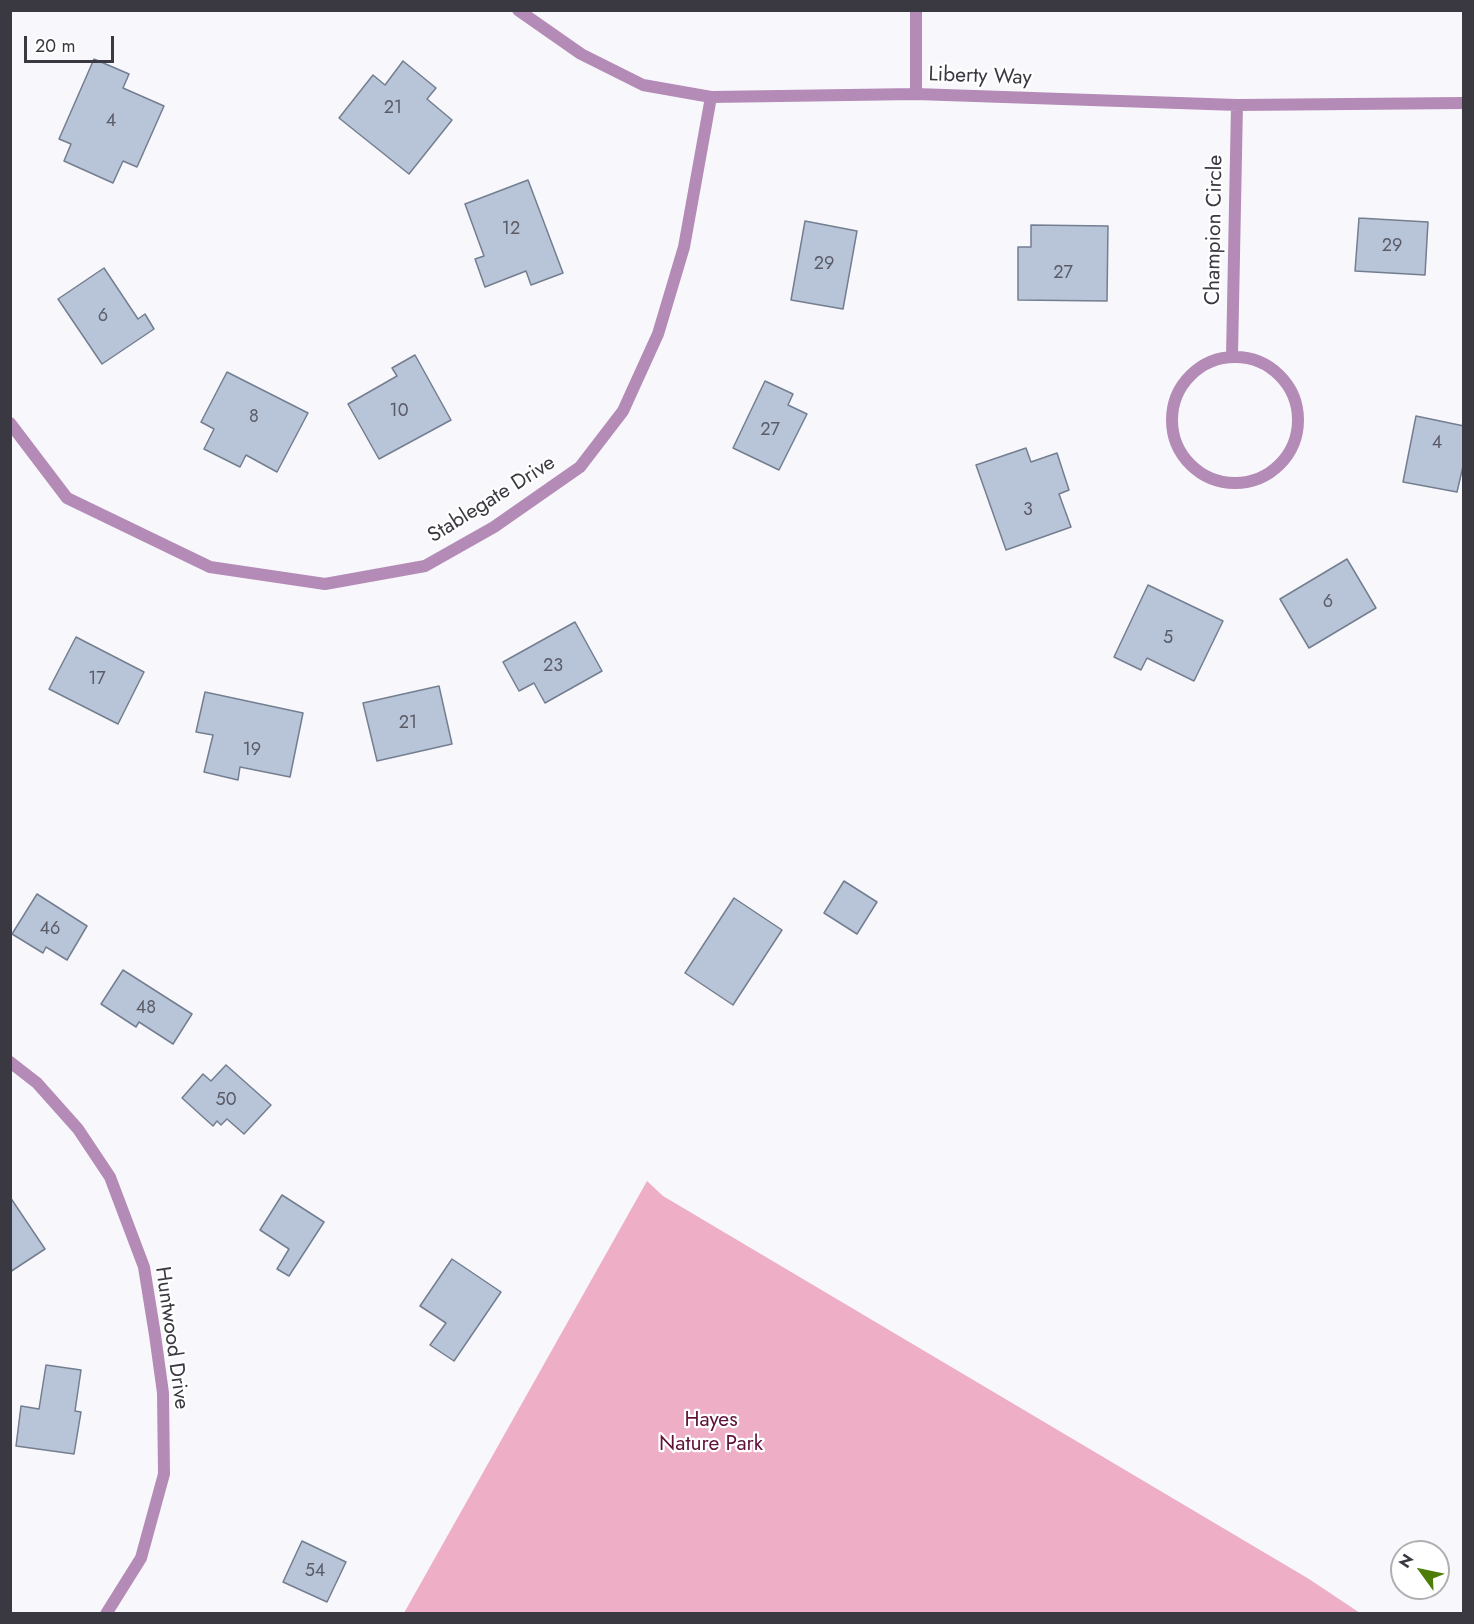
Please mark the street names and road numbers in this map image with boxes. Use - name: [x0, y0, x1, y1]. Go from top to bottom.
- street label: Liberty Way: [928, 63, 1032, 91]
- street label: Champion Circle: [1201, 155, 1229, 305]
- street label: Stablegate Drive: [424, 451, 560, 549]
- street label: Huntwood Drive: [149, 1265, 193, 1411]

